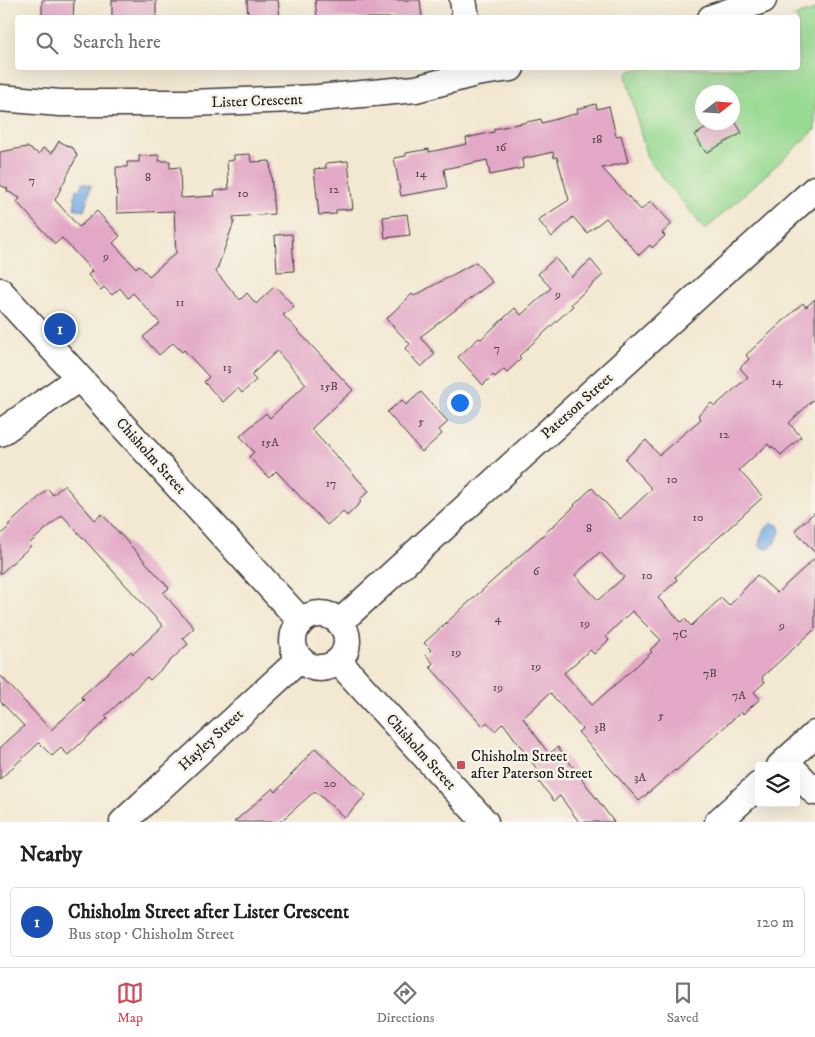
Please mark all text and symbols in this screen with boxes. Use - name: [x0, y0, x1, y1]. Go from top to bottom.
- search box: [15, 15, 800, 70]
- icon: search: [33, 29, 61, 57]
- text: Search here: [73, 31, 161, 54]
- north arrow: [695, 85, 740, 130]
- street label: Lister Crescent: [211, 90, 303, 112]
- house number: 18: [592, 132, 602, 147]
- house number: 16: [496, 140, 507, 155]
- house number: 14: [415, 166, 428, 181]
- house number: 8: [145, 170, 151, 185]
- house number: 7: [29, 173, 35, 188]
- house number: 12: [329, 182, 339, 197]
- house number: 10: [238, 186, 248, 201]
- house number: 9: [102, 249, 109, 264]
- house number: 9: [554, 287, 561, 302]
- house number: 11: [176, 295, 184, 310]
- pin: 1: [44, 310, 76, 348]
- house number: 7: [494, 341, 500, 356]
- house number: 13: [223, 360, 231, 375]
- street label: Paterson Street: [537, 369, 617, 443]
- house number: 14: [771, 374, 784, 389]
- house number: 15B: [320, 379, 338, 394]
- your location: [447, 390, 473, 416]
- street label: Chisholm Street: [112, 414, 190, 498]
- house number: 5: [418, 414, 424, 429]
- house number: 12: [719, 427, 729, 442]
- house number: 15A: [261, 435, 279, 450]
- house number: 10: [667, 472, 677, 487]
- house number: 17: [326, 476, 336, 491]
- house number: 10: [693, 510, 703, 525]
- house number: 8: [586, 521, 592, 536]
- house number: 6: [533, 564, 540, 579]
- house number: 10: [642, 568, 652, 583]
- house number: 4: [495, 611, 503, 626]
- house number: 19: [580, 616, 590, 631]
- house number: 9: [778, 618, 785, 633]
- house number: 7C: [673, 627, 687, 642]
- house number: 19: [451, 645, 461, 660]
- house number: 19: [531, 659, 541, 674]
- house number: 7B: [703, 666, 717, 681]
- house number: 19: [493, 680, 503, 695]
- house number: 7A: [732, 688, 746, 703]
- street label: Hayley Street: [174, 705, 248, 775]
- house number: 5: [658, 708, 664, 723]
- street label: Chisholm Street: [382, 710, 460, 794]
- house number: 3B: [594, 720, 606, 735]
- place label: Chisholm Street after Paterson Street: [471, 747, 593, 783]
- marker: Chisholm Street after Paterson Street: [455, 759, 467, 771]
- map controls: [755, 762, 800, 807]
- button: layers: [755, 762, 800, 807]
- house number: 3A: [634, 770, 646, 785]
- house number: 20: [324, 776, 336, 791]
- text: Nearby: [20, 842, 82, 868]
- text: Chisholm Street after Lister Crescent: [68, 901, 349, 924]
- text: 1: [34, 912, 40, 932]
- text: 120 m: [756, 912, 794, 932]
- text: Bus stop · Chisholm Street: [68, 924, 234, 944]
- tab: Map: [116, 979, 144, 1027]
- tab: Directions: [376, 979, 434, 1027]
- tab: Saved: [667, 979, 699, 1027]

